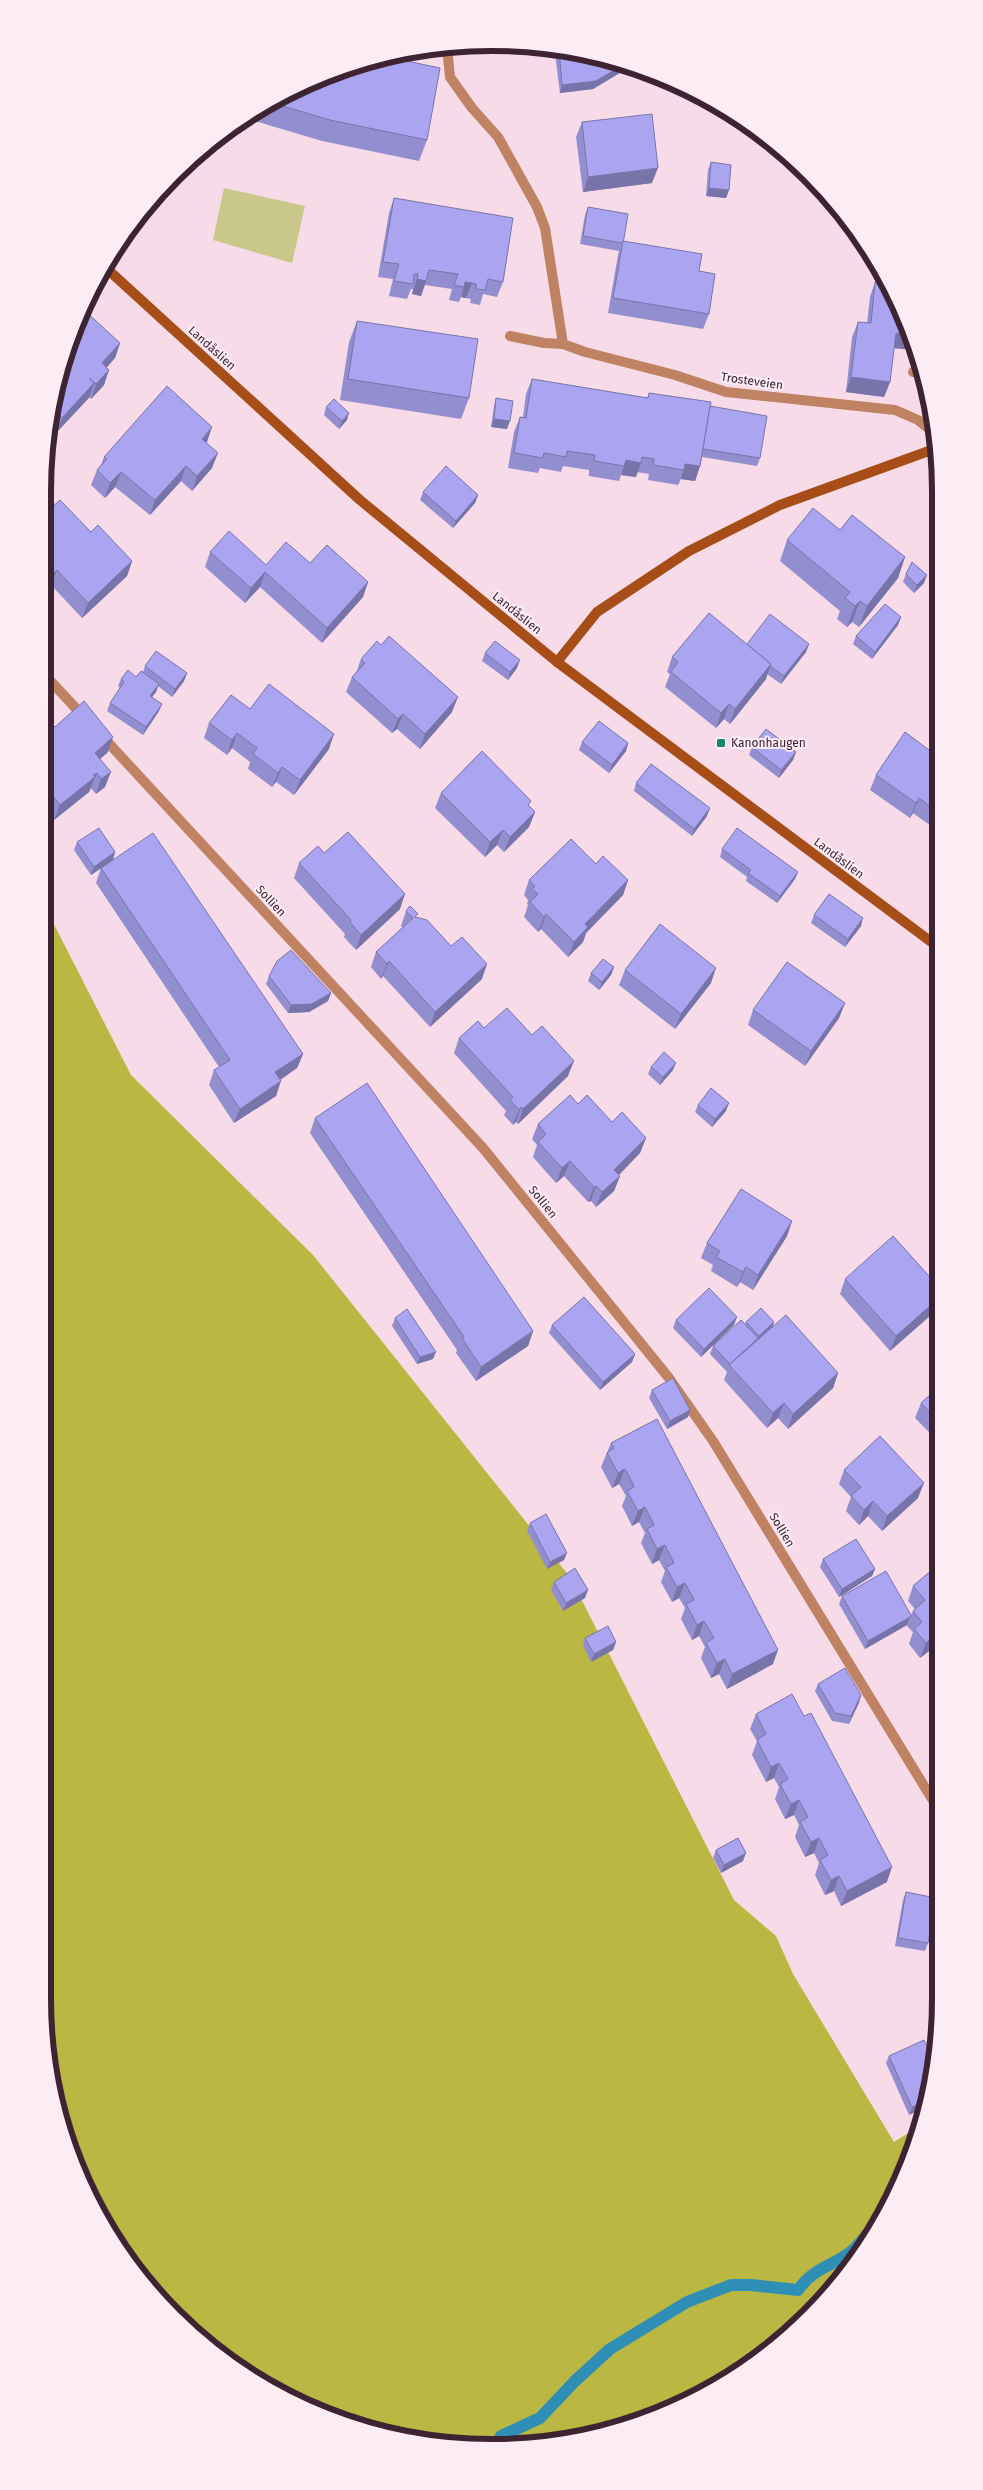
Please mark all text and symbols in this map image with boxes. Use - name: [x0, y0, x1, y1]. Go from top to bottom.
- street label: Landåslien: [185, 323, 239, 373]
- street label: Trosteveien: [720, 370, 784, 392]
- street label: Landåslien: [490, 589, 544, 637]
- place label: Kanonhaugen: [731, 736, 806, 750]
- marker: Kanonhaugen: [715, 737, 727, 749]
- street label: Landåslien: [811, 835, 867, 881]
- street label: Sollien: [253, 882, 289, 920]
- street label: Sollien: [526, 1183, 560, 1221]
- street label: Sollien: [766, 1510, 798, 1550]

